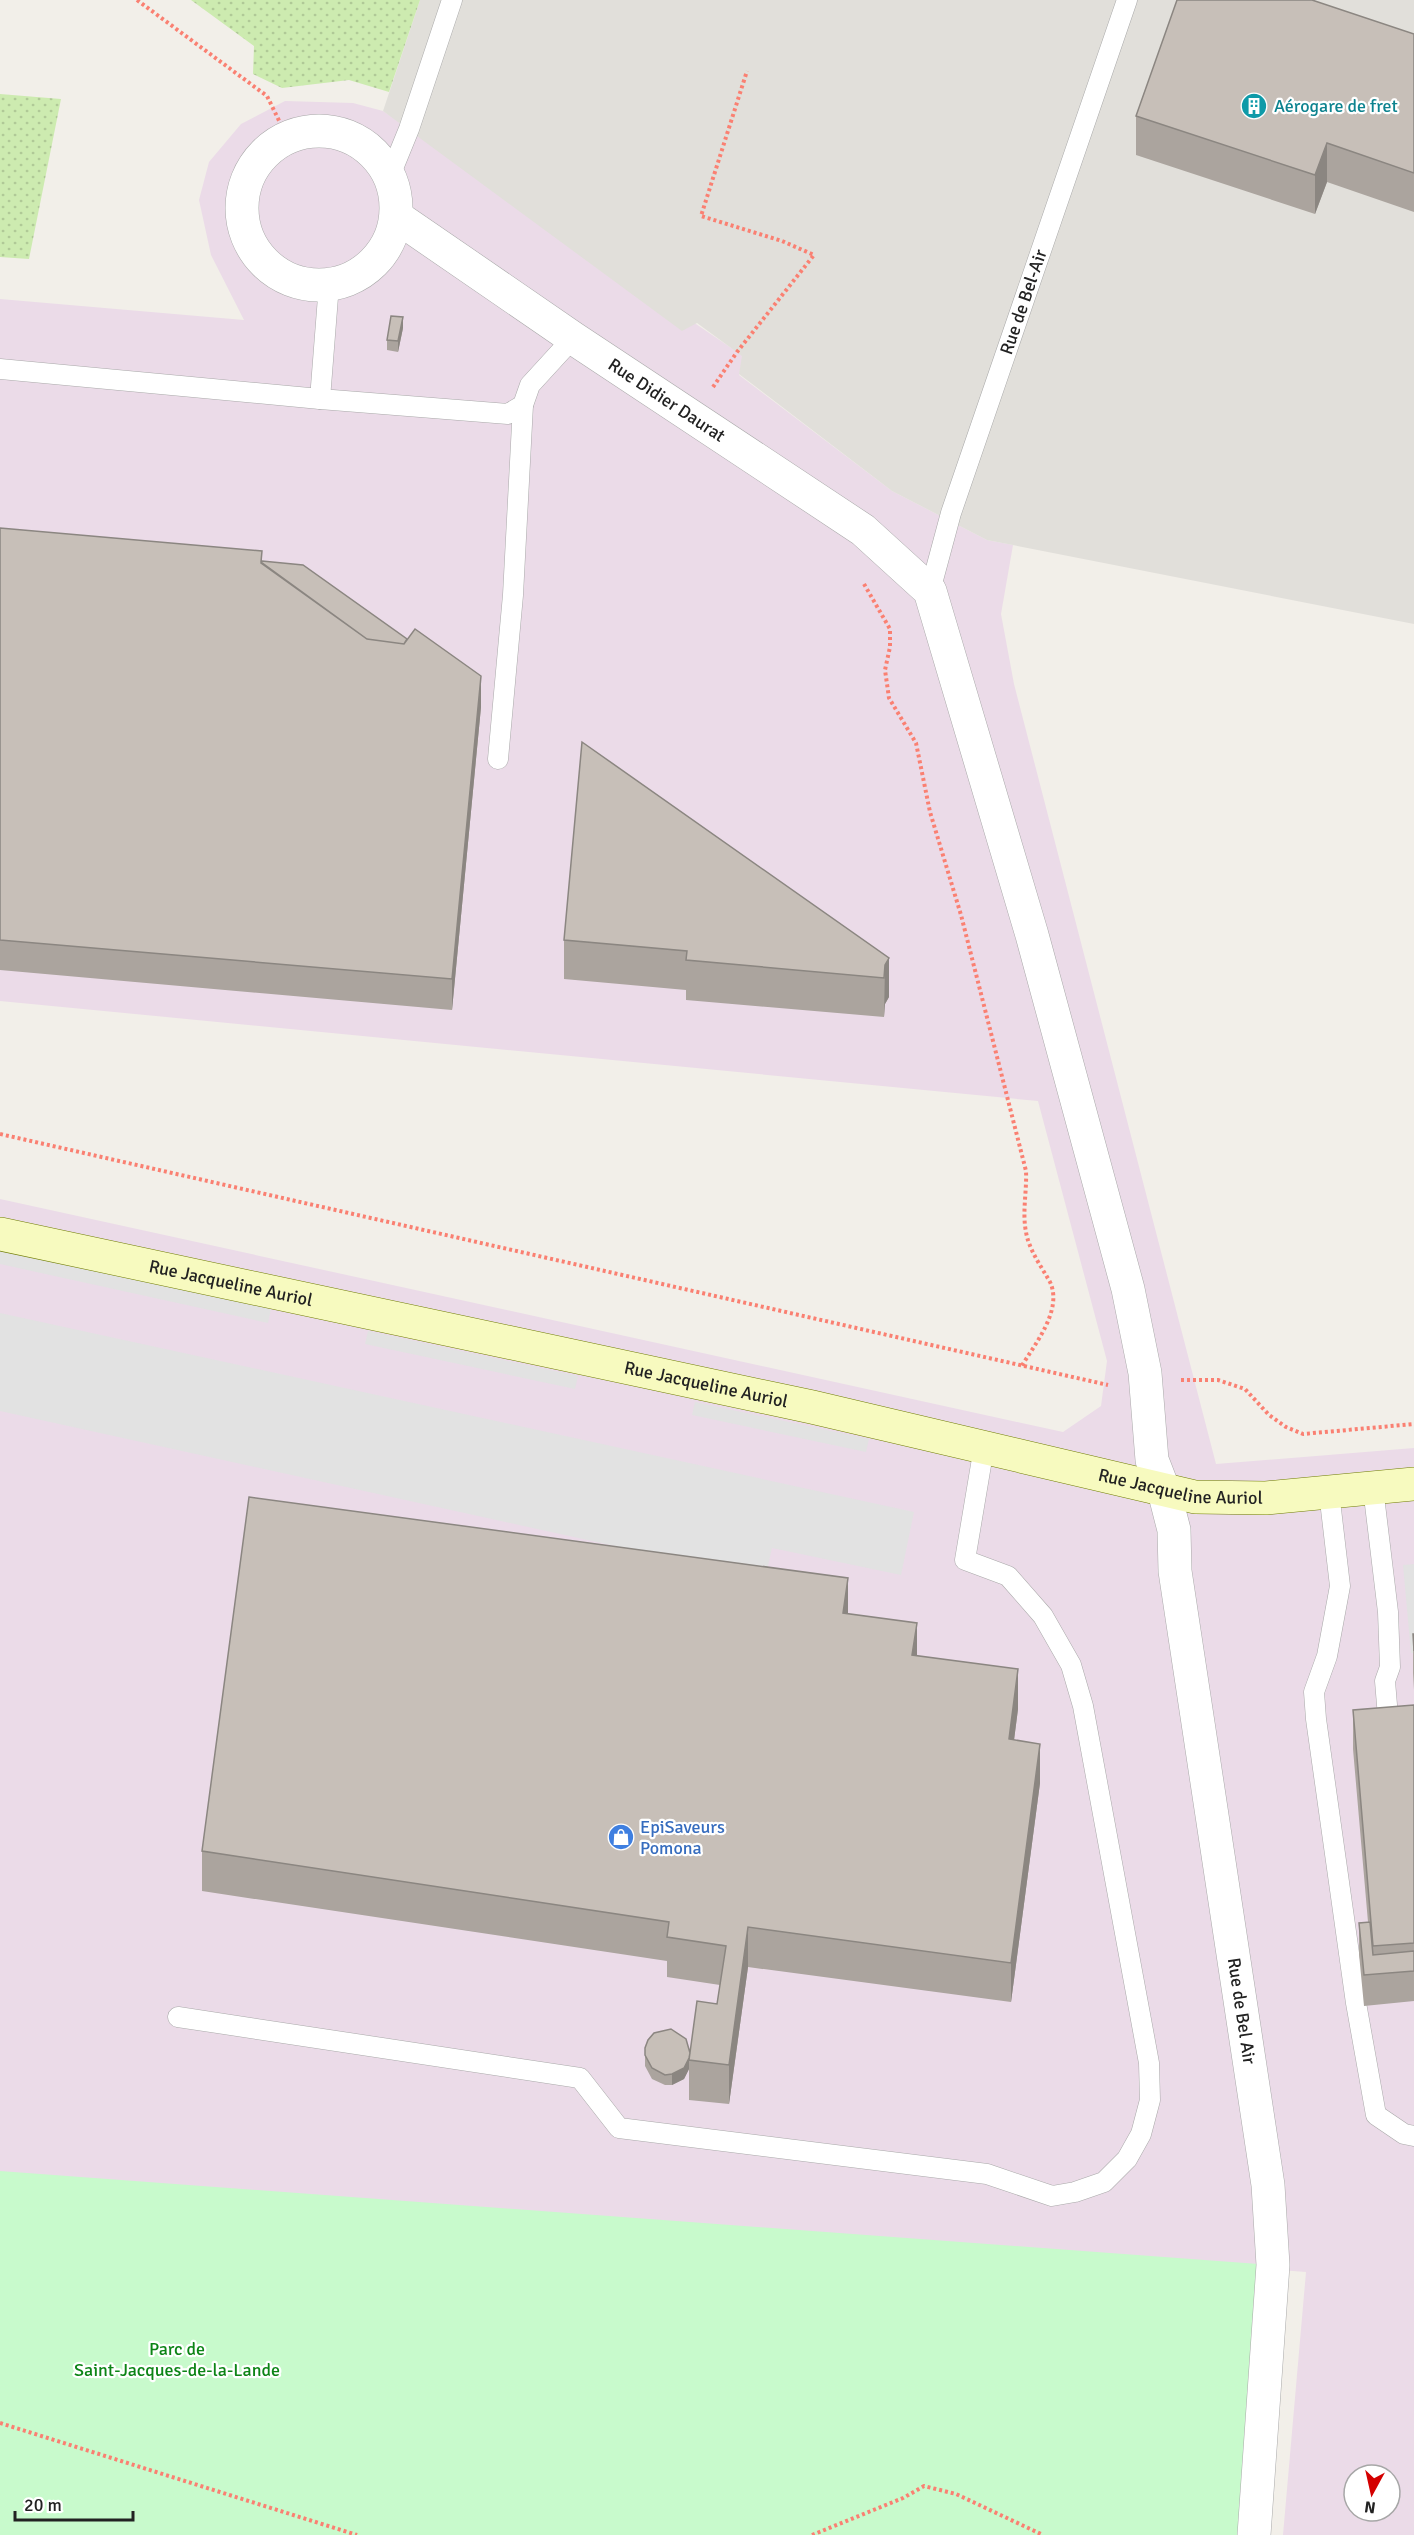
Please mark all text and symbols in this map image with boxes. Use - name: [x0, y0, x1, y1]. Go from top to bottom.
- building icon: Aérogare de fret: [1239, 91, 1269, 121]
- place label: Aérogare de fret: [1274, 95, 1398, 117]
- street label: Rue de Bel-Air: [995, 246, 1052, 357]
- street label: Rue Didier Daurat: [604, 353, 730, 447]
- street label: Rue Jacqueline Auriol: [147, 1255, 315, 1311]
- street label: Rue Jacqueline Auriol: [622, 1356, 790, 1413]
- street label: Rue Jacqueline Auriol: [1096, 1464, 1263, 1509]
- place label: EpiSaveurs Pomona: [640, 1816, 725, 1859]
- shop icon: EpiSaveurs Pomona: [606, 1822, 636, 1852]
- street label: Rue de Bel Air: [1223, 1956, 1261, 2066]
- park label: Parc de Saint-Jacques-de-la-Lande: [74, 2338, 280, 2381]
- north arrow: [1342, 2463, 1402, 2523]
- scale bar: [15, 2484, 134, 2522]
- text: 20 m: [24, 2494, 62, 2516]
- text: N: [1363, 2496, 1377, 2518]

